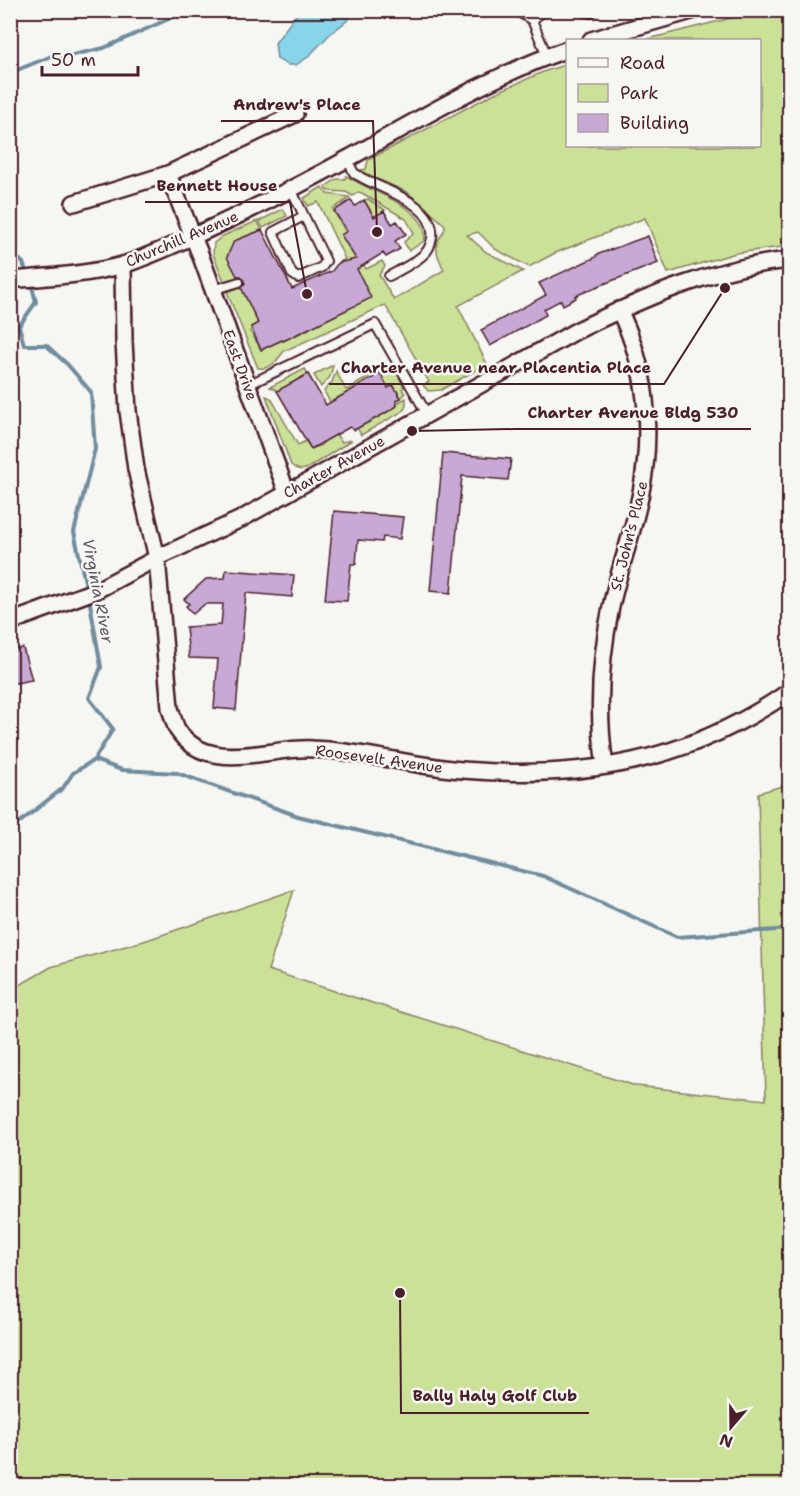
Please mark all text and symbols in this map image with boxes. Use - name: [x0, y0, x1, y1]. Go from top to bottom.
- scale bar: [42, 39, 138, 77]
- legend: [566, 39, 761, 147]
- text: 50 m: [51, 48, 96, 72]
- text: Road: [620, 51, 665, 75]
- text: Park: [620, 81, 659, 105]
- callout: Andrew's Place: [221, 87, 373, 121]
- text: Andrew's Place: [233, 94, 361, 115]
- text: Building: [620, 111, 689, 135]
- callout: Bennett House: [145, 168, 290, 202]
- text: Bennett House: [157, 175, 278, 196]
- street label: Churchill Avenue: [123, 206, 241, 272]
- street label: East Drive: [218, 327, 262, 403]
- callout: Charter Avenue near Placentia Place: [329, 350, 664, 384]
- text: Charter Avenue near Placentia Place: [341, 357, 652, 378]
- callout: Charter Avenue Bldg 530: [515, 395, 751, 429]
- text: Charter Avenue Bldg 530: [527, 402, 739, 423]
- street label: Charter Avenue: [280, 431, 388, 503]
- street label: St. John's Place: [606, 479, 652, 593]
- water label: Virginia River: [78, 537, 119, 646]
- street label: Roosevelt Avenue: [314, 740, 444, 778]
- callout: Bally Haly Golf Club: [401, 1379, 589, 1413]
- text: Bally Haly Golf Club: [413, 1385, 577, 1406]
- north arrow: [701, 1397, 761, 1457]
- text: N: [716, 1429, 736, 1453]

